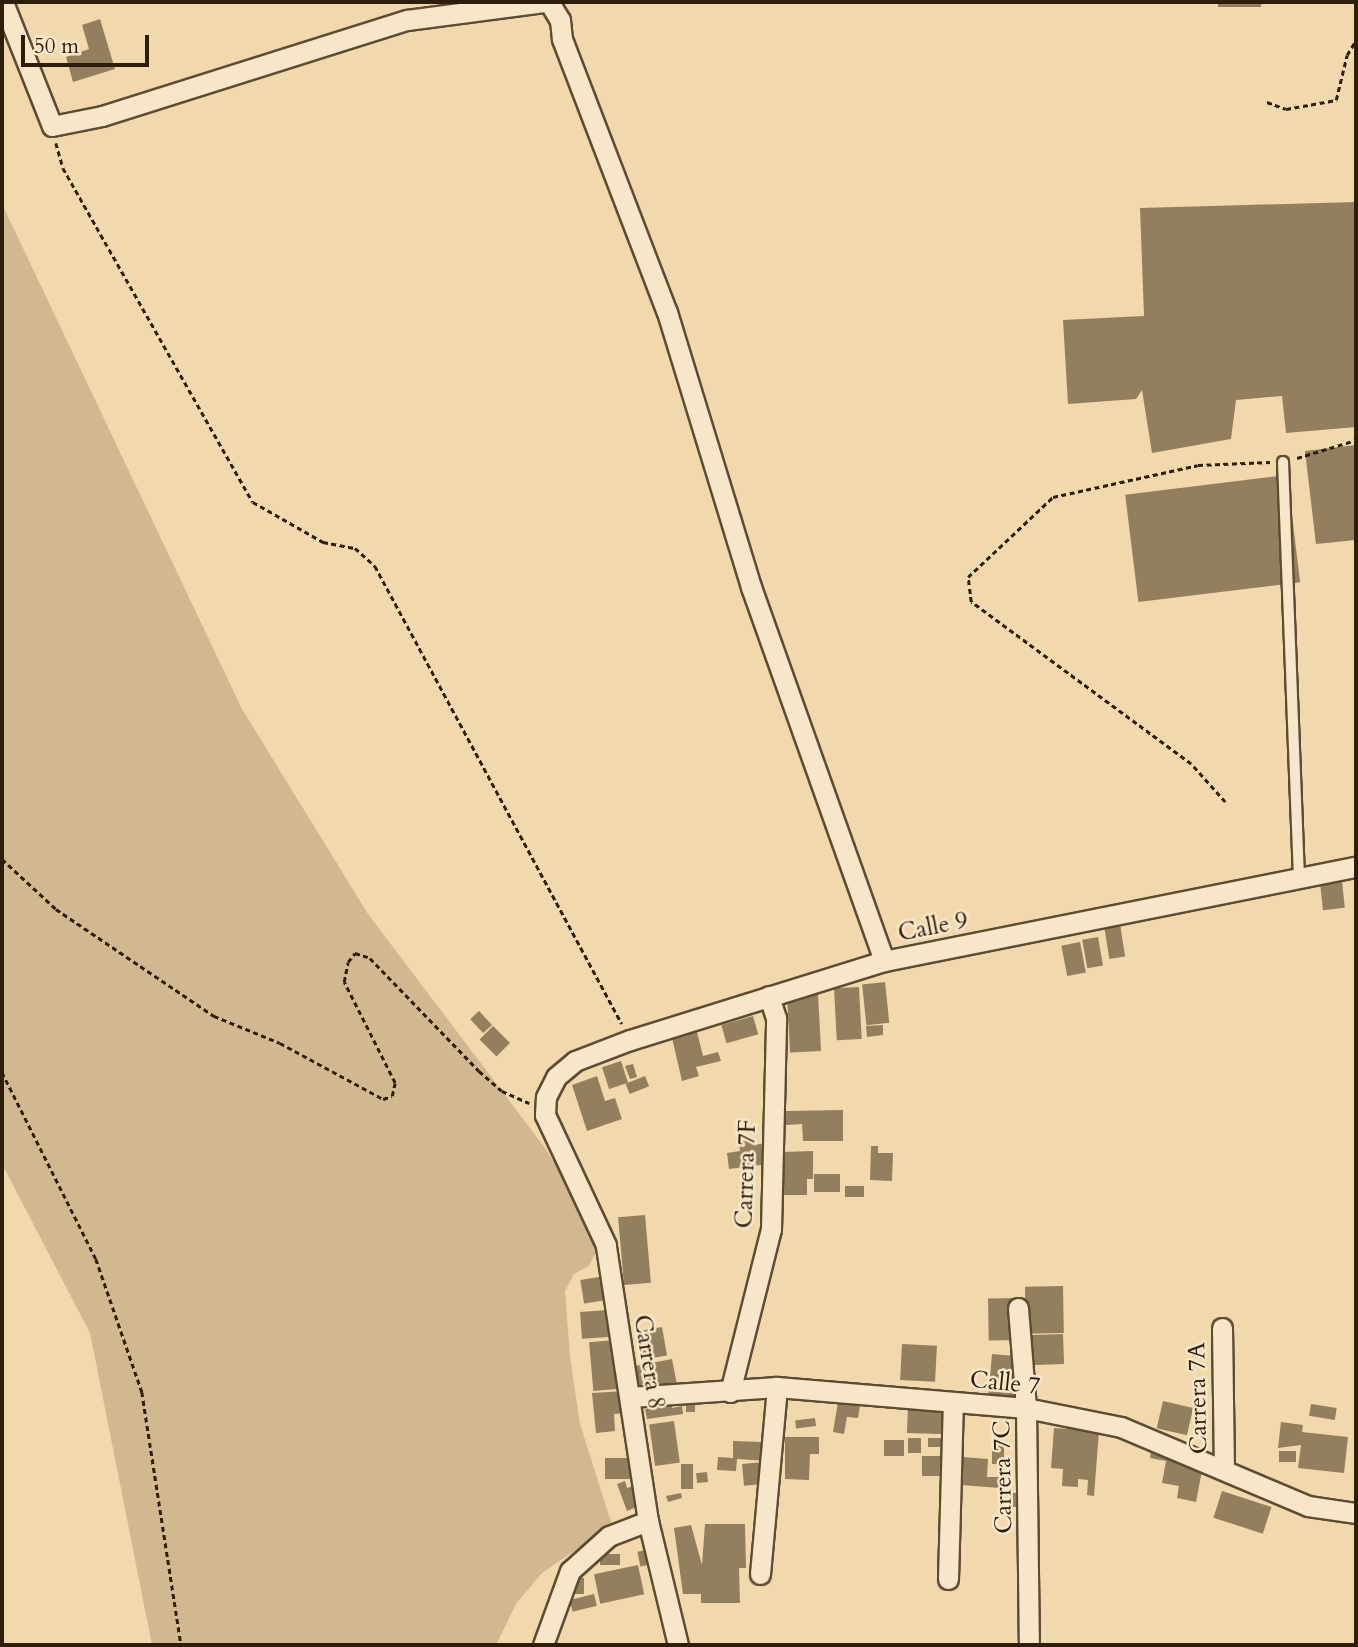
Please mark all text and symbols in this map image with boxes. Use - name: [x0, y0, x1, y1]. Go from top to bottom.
- scale bar: [24, 21, 152, 65]
- text: 50 m: [34, 32, 79, 61]
- street label: Calle 9: [896, 906, 970, 948]
- street label: Carrera 7F: [730, 1119, 762, 1229]
- street label: Carrera 8: [627, 1313, 671, 1411]
- street label: Carrera 7A: [1183, 1342, 1213, 1454]
- street label: Calle 7: [968, 1365, 1042, 1401]
- street label: Carrera 7C: [988, 1420, 1018, 1534]

